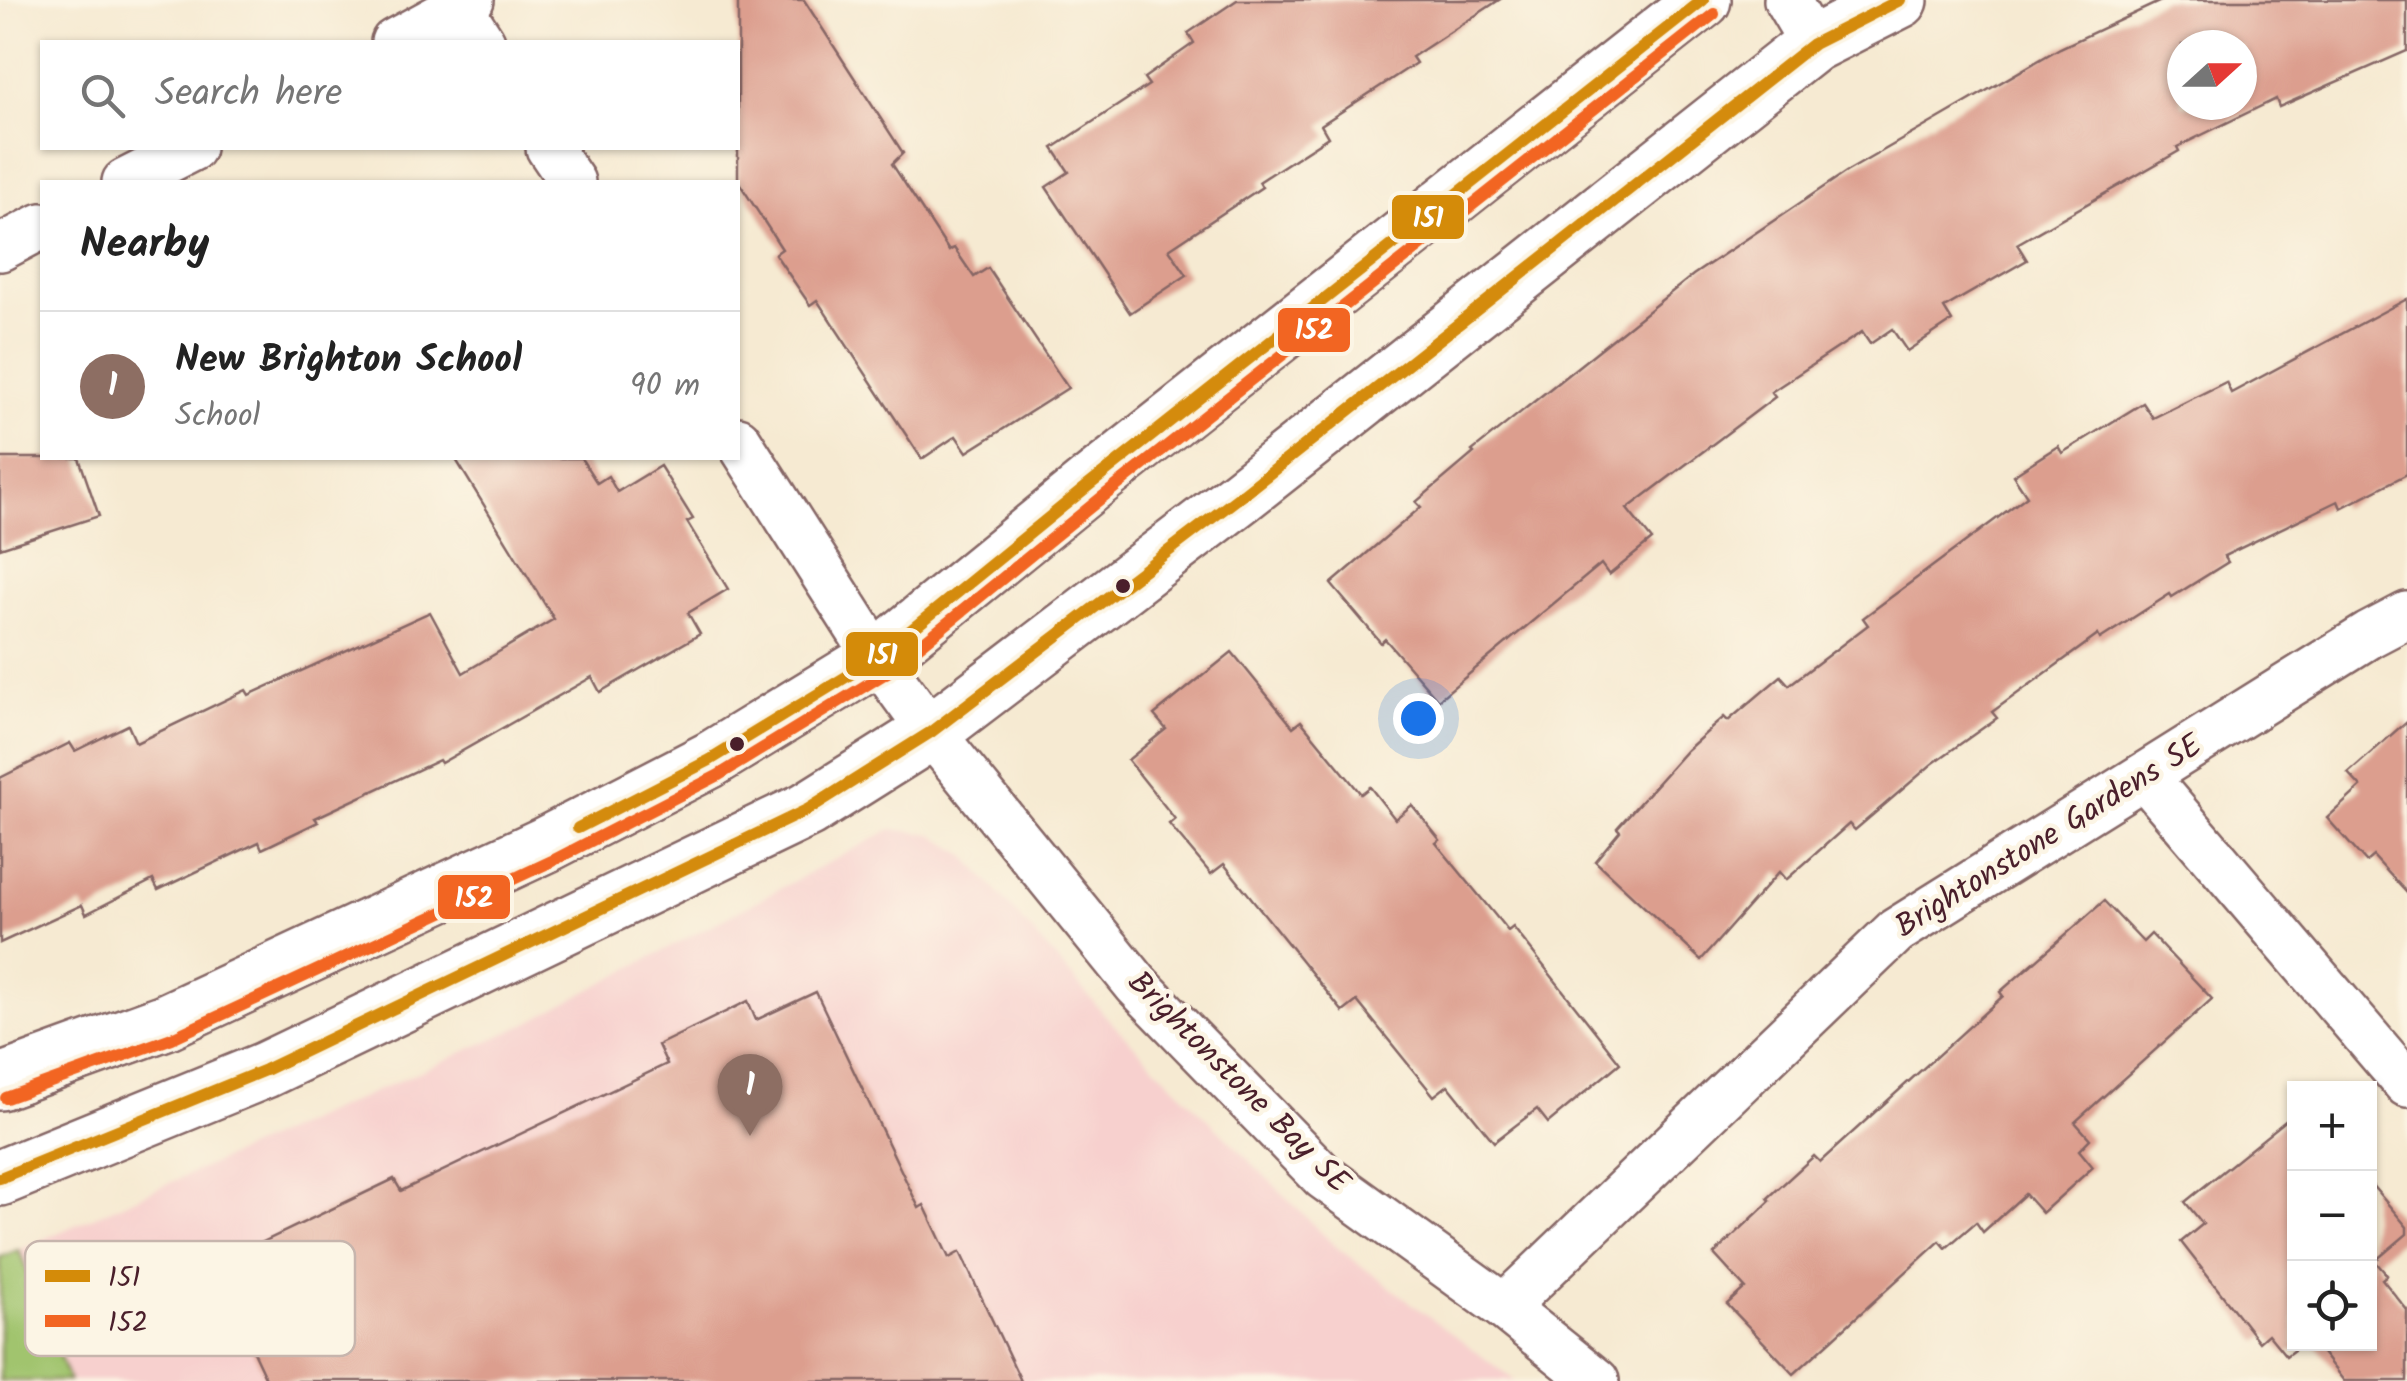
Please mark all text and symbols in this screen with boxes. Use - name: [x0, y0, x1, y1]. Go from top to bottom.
- north arrow: [2167, 30, 2257, 120]
- search box: [40, 40, 740, 150]
- text: Search here: [155, 65, 342, 125]
- icon: search: [75, 68, 130, 123]
- line badge: 151: [1390, 193, 1466, 241]
- text: 151: [1412, 197, 1444, 242]
- text: Nearby: [80, 212, 209, 279]
- line badge: 152: [1276, 306, 1352, 354]
- text: 152: [1295, 309, 1333, 354]
- text: New Brighton School: [175, 331, 522, 391]
- text: 1: [108, 361, 117, 412]
- text: 90 m: [630, 361, 700, 412]
- text: School: [175, 391, 260, 442]
- unlabelled marker: [1113, 576, 1133, 596]
- line badge: 151: [844, 630, 920, 678]
- text: 151: [866, 634, 898, 679]
- your location: [1393, 693, 1444, 744]
- street label: Brightonstone Gardens SE: [1885, 721, 2214, 953]
- unlabelled marker: [727, 734, 747, 754]
- line badge: 152: [436, 873, 512, 921]
- text: 152: [455, 877, 493, 922]
- street label: Brightonstone Bay SE: [1114, 959, 1363, 1208]
- pin: 1: [718, 1054, 782, 1136]
- map controls: [2287, 1081, 2377, 1351]
- button: +: [2287, 1081, 2377, 1171]
- button: −: [2287, 1171, 2377, 1261]
- legend: [25, 1241, 355, 1356]
- text: 151: [108, 1256, 141, 1301]
- button: locate: [2287, 1261, 2377, 1351]
- text: 152: [108, 1301, 148, 1346]

